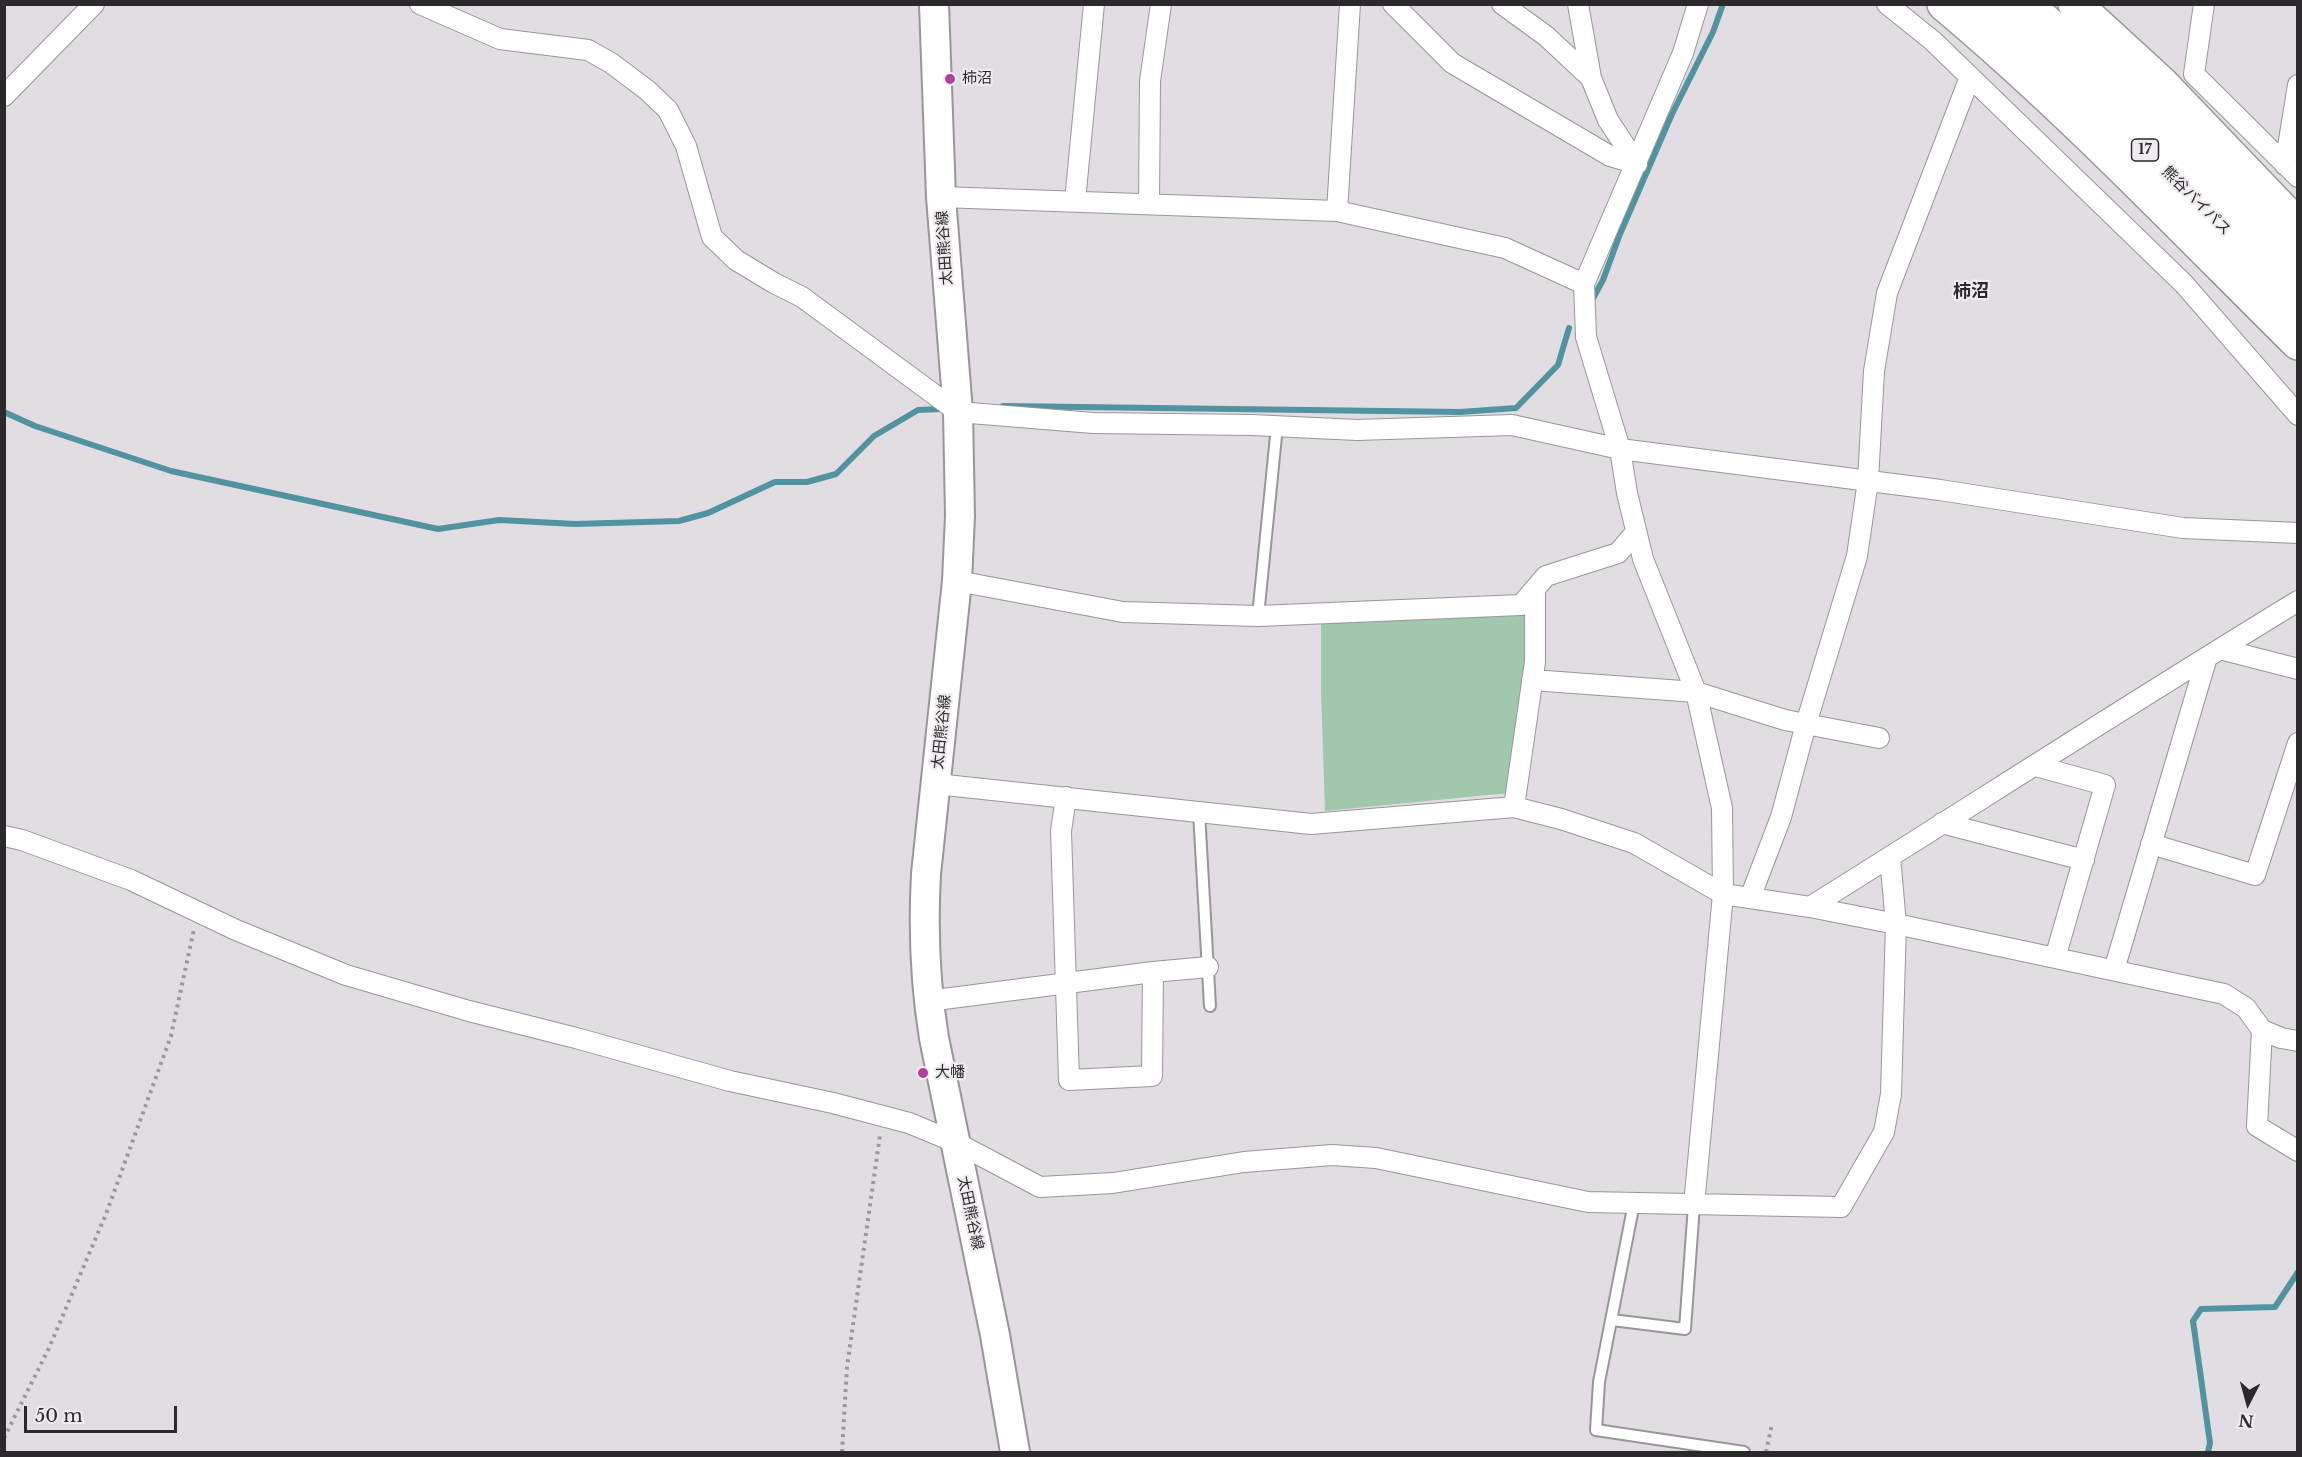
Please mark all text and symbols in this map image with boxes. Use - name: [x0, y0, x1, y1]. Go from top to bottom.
- place label: 柿沼: [962, 70, 992, 88]
- marker: 柿沼: [943, 72, 957, 86]
- road number: 17: [2132, 139, 2158, 161]
- street label: 熊谷バイパス: [2158, 163, 2234, 239]
- street label: 太田熊谷線: [933, 210, 957, 286]
- district label: 柿沼: [1953, 281, 1989, 303]
- street label: 太田熊谷線: [929, 694, 955, 770]
- place label: 大幡: [935, 1064, 965, 1082]
- marker: 大幡: [916, 1066, 930, 1080]
- street label: 太田熊谷線: [953, 1174, 987, 1252]
- north arrow: [2218, 1373, 2278, 1433]
- scale bar: [27, 1394, 180, 1432]
- text: 50 m: [35, 1405, 83, 1427]
- text: N: [2238, 1410, 2255, 1432]

